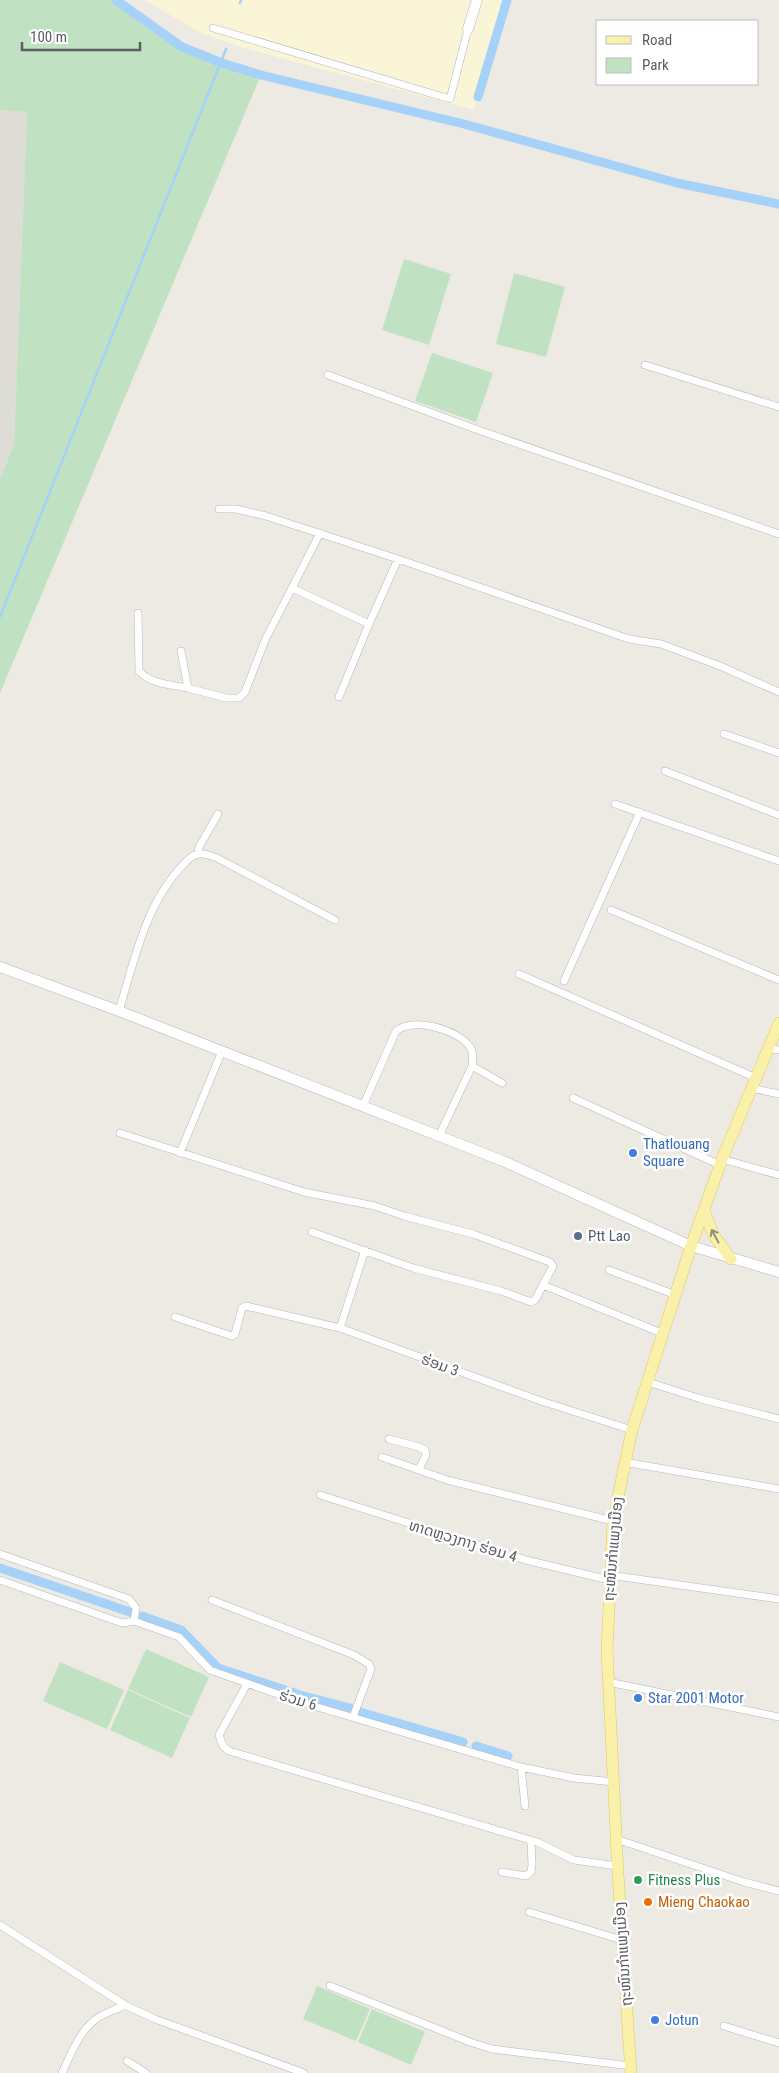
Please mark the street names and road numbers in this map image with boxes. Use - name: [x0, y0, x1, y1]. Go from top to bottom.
- street label: ຮ່ອມ 3: [419, 1350, 461, 1380]
- street label: ຖະໜົນກຳແພງເມືອງ: [599, 1496, 627, 1602]
- street label: ທາດຫຼວງກາງ ຮ່ອມ 4: [407, 1516, 519, 1566]
- street label: ຮ່ວມ 6: [277, 1686, 319, 1714]
- street label: ຖະໜົນກຳແພງເມືອງ: [610, 1901, 636, 2007]

